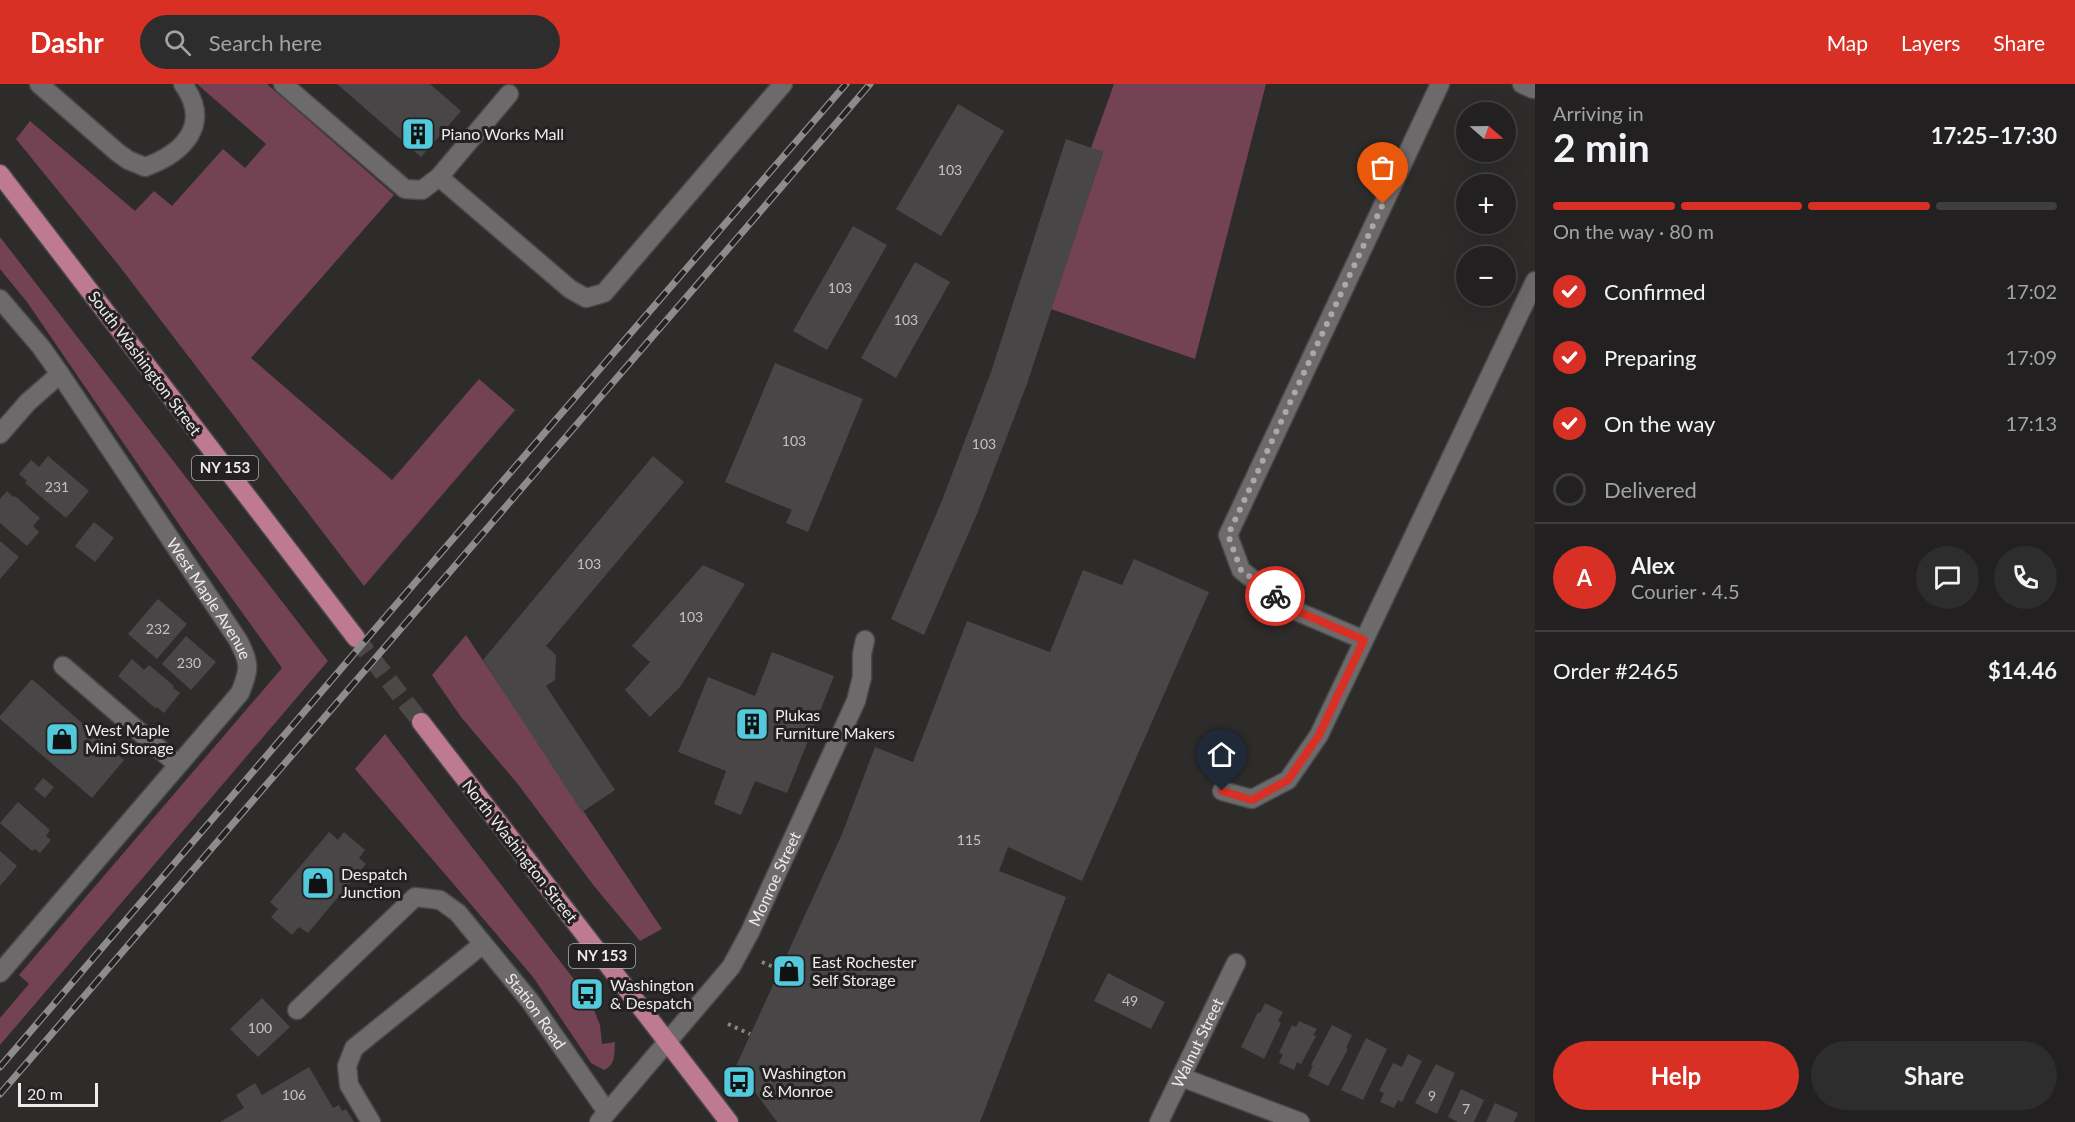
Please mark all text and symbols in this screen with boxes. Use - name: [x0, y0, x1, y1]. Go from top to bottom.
- search box: [140, 15, 560, 69]
- text: Dashr: [30, 25, 104, 59]
- icon: search: [161, 26, 194, 59]
- text: Search here: [209, 29, 322, 56]
- text: Map: [1827, 30, 1868, 55]
- text: Layers: [1901, 30, 1960, 55]
- text: Share: [1993, 30, 2045, 55]
- text: Arriving in: [1553, 101, 1644, 125]
- north arrow: [1456, 102, 1516, 162]
- map controls: [1456, 102, 1516, 306]
- building icon: Piano Works Mall: [400, 116, 436, 152]
- text: 17:25–17:30: [1931, 122, 2057, 149]
- place label: Piano Works Mall: [441, 124, 564, 143]
- text: 2 min: [1553, 124, 1650, 170]
- pin: [1357, 142, 1408, 204]
- icon: bag: [1366, 151, 1399, 184]
- house number: 103: [938, 161, 962, 178]
- button: +: [1456, 174, 1516, 234]
- text: On the way · 80 m: [1553, 219, 1714, 243]
- button: −: [1456, 246, 1516, 306]
- icon: check: [1553, 275, 1586, 308]
- text: Confirmed: [1604, 278, 1706, 305]
- house number: 103: [828, 279, 852, 296]
- text: 17:02: [2006, 279, 2057, 303]
- street label: South Washington Street: [85, 287, 206, 439]
- house number: 103: [894, 311, 918, 328]
- icon: check: [1553, 341, 1586, 374]
- text: Preparing: [1604, 344, 1696, 371]
- text: 17:09: [2006, 345, 2057, 369]
- icon: check: [1553, 407, 1586, 440]
- text: On the way: [1604, 410, 1715, 437]
- text: 17:13: [2006, 411, 2057, 435]
- house number: 103: [782, 432, 806, 449]
- house number: 103: [972, 435, 996, 452]
- road number: NY 153: [192, 456, 258, 480]
- text: Delivered: [1604, 476, 1697, 503]
- house number: 231: [45, 478, 69, 495]
- street label: West Maple Avenue: [163, 534, 256, 662]
- button: chat: [1916, 546, 1979, 609]
- button: phone: [1994, 546, 2057, 609]
- text: Alex: [1631, 552, 1675, 579]
- house number: 103: [577, 555, 601, 572]
- text: A: [1577, 564, 1592, 591]
- courier: [1245, 566, 1305, 626]
- text: Courier · 4.5: [1631, 579, 1740, 603]
- icon: bike: [1259, 580, 1292, 613]
- house number: 103: [679, 608, 703, 625]
- house number: 232: [146, 620, 170, 637]
- house number: 230: [177, 654, 201, 671]
- text: Order #2465: [1553, 657, 1679, 684]
- text: $14.46: [1988, 657, 2057, 684]
- place label: Plukas Furniture Makers: [775, 705, 895, 742]
- building icon: Plukas Furniture Makers: [734, 706, 770, 742]
- place label: West Maple Mini Storage: [85, 720, 174, 757]
- shop icon: West Maple Mini Storage: [44, 721, 80, 757]
- pin: [1196, 729, 1247, 791]
- icon: home: [1205, 738, 1238, 771]
- street label: North Washington Street: [459, 776, 582, 926]
- street label: Monroe Street: [744, 828, 804, 929]
- house number: 115: [957, 831, 981, 848]
- place label: Despatch Junction: [341, 864, 408, 901]
- shop icon: Despatch Junction: [300, 865, 336, 901]
- road number: NY 153: [569, 944, 635, 968]
- place label: East Rochester Self Storage: [812, 952, 917, 989]
- shop icon: East Rochester Self Storage: [771, 953, 807, 989]
- street label: Station Road: [502, 969, 570, 1052]
- place label: Washington & Despatch: [610, 975, 694, 1012]
- bus stop icon: Washington & Despatch: [569, 976, 605, 1012]
- house number: 49: [1122, 992, 1138, 1009]
- street label: Walnut Street: [1167, 994, 1227, 1091]
- house number: 100: [248, 1019, 272, 1036]
- button: Help: [1553, 1041, 1799, 1110]
- button: Share: [1811, 1041, 2057, 1110]
- place label: Washington & Monroe: [762, 1063, 846, 1100]
- bus stop icon: Washington & Monroe: [721, 1064, 757, 1100]
- scale bar: [18, 1080, 98, 1108]
- text: 20 m: [27, 1084, 63, 1103]
- house number: 106: [282, 1086, 306, 1103]
- house number: 9: [1428, 1087, 1436, 1104]
- house number: 7: [1462, 1100, 1470, 1117]

